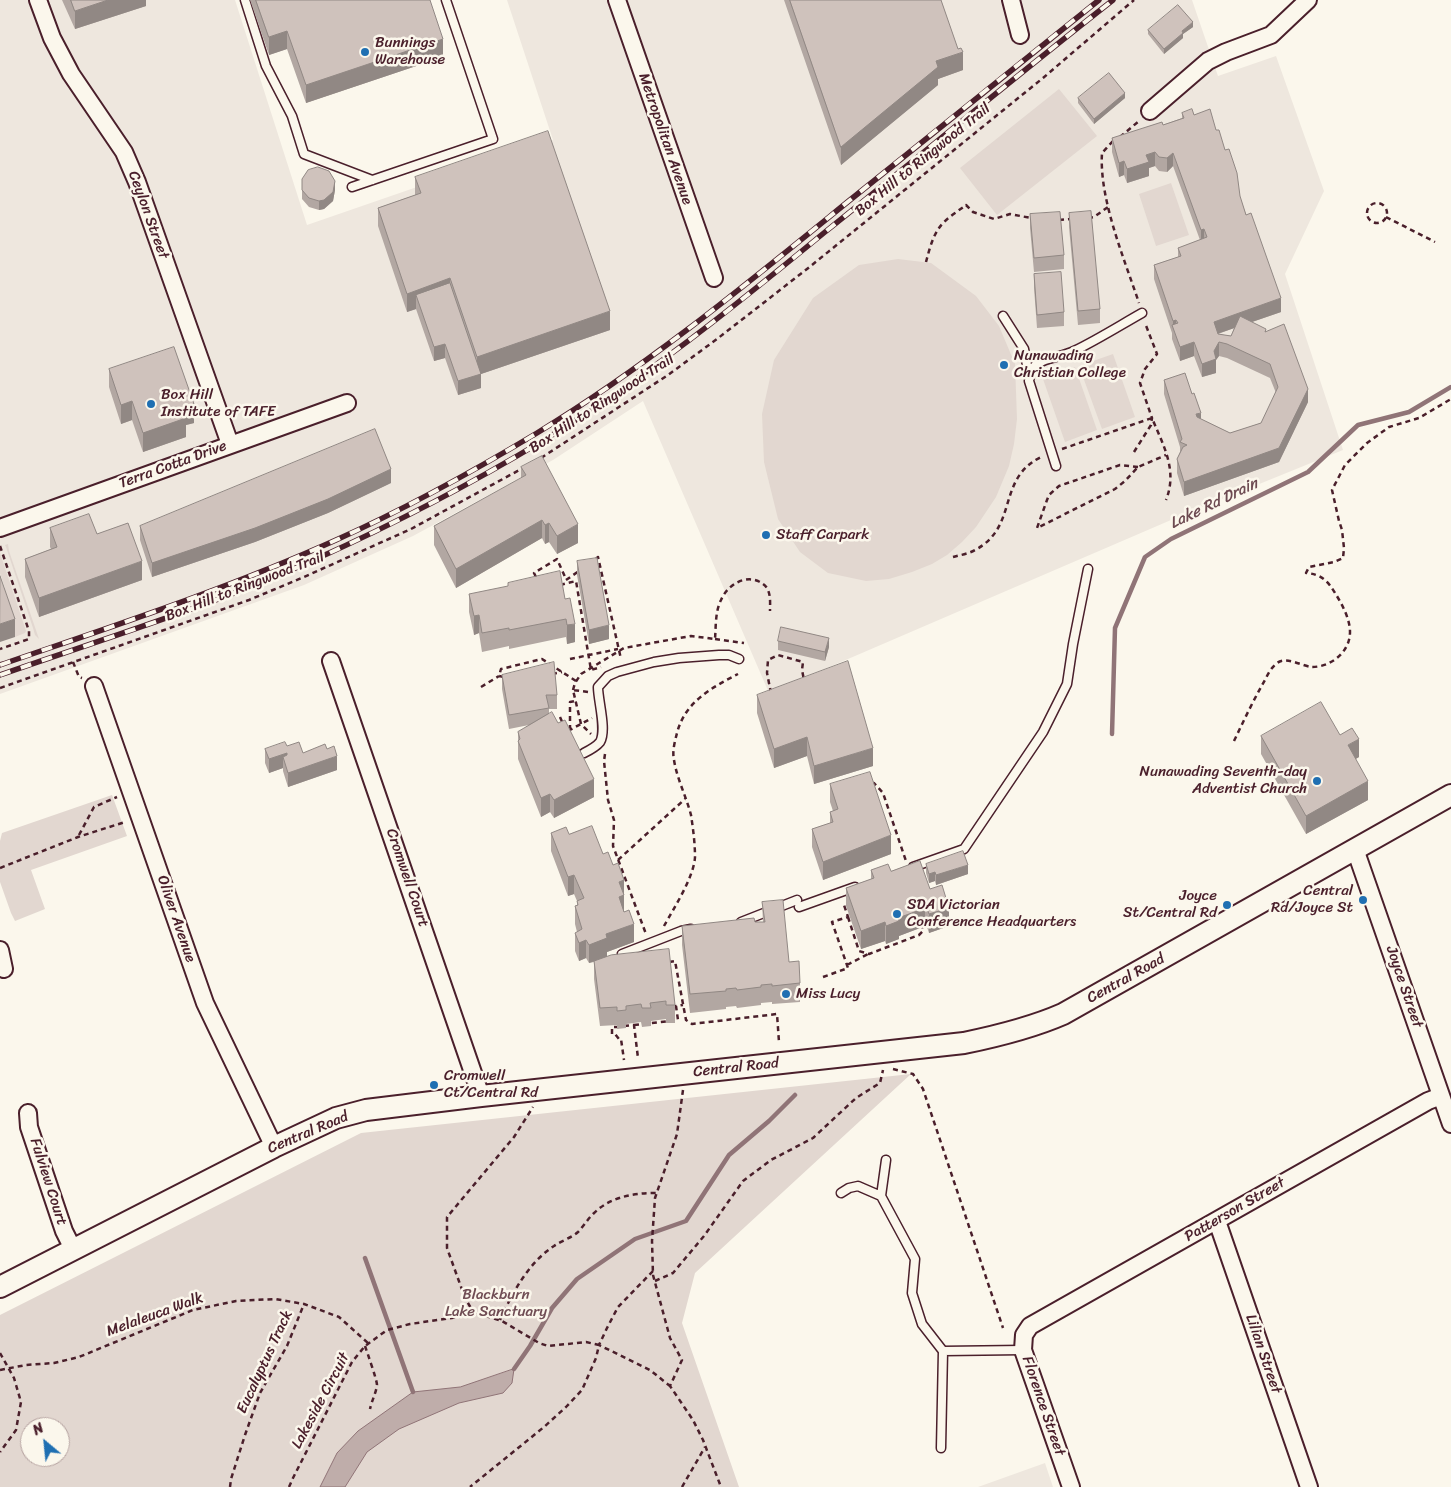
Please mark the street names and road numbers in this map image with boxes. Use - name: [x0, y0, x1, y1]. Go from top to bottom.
- street label: Metropolitan Avenue: [634, 71, 696, 207]
- street label: Box Hill to Ringwood Trail: [852, 100, 994, 220]
- street label: Ceylon Street: [124, 169, 172, 261]
- street label: Box Hill to Ringwood Trail: [526, 350, 678, 458]
- street label: Terra Cotta Drive: [117, 437, 229, 493]
- street label: Box Hill to Ringwood Trail: [163, 548, 327, 626]
- street label: Cromwell Court: [382, 826, 432, 930]
- street label: Oliver Avenue: [153, 873, 199, 965]
- street label: Joyce Street: [1382, 944, 1426, 1030]
- street label: Central Road: [1084, 950, 1168, 1008]
- street label: Central Road: [692, 1055, 780, 1081]
- street label: Central Road: [265, 1108, 351, 1158]
- street label: Fulview Court: [25, 1136, 71, 1228]
- street label: Patterson Street: [1182, 1174, 1288, 1246]
- street label: Melaleuca Walk: [104, 1289, 206, 1341]
- street label: Eucalyptus Track: [233, 1307, 297, 1417]
- street label: Lilian Street: [1241, 1312, 1285, 1396]
- street label: Lakeside Circuit: [288, 1350, 354, 1452]
- street label: Florence Street: [1018, 1354, 1068, 1458]

